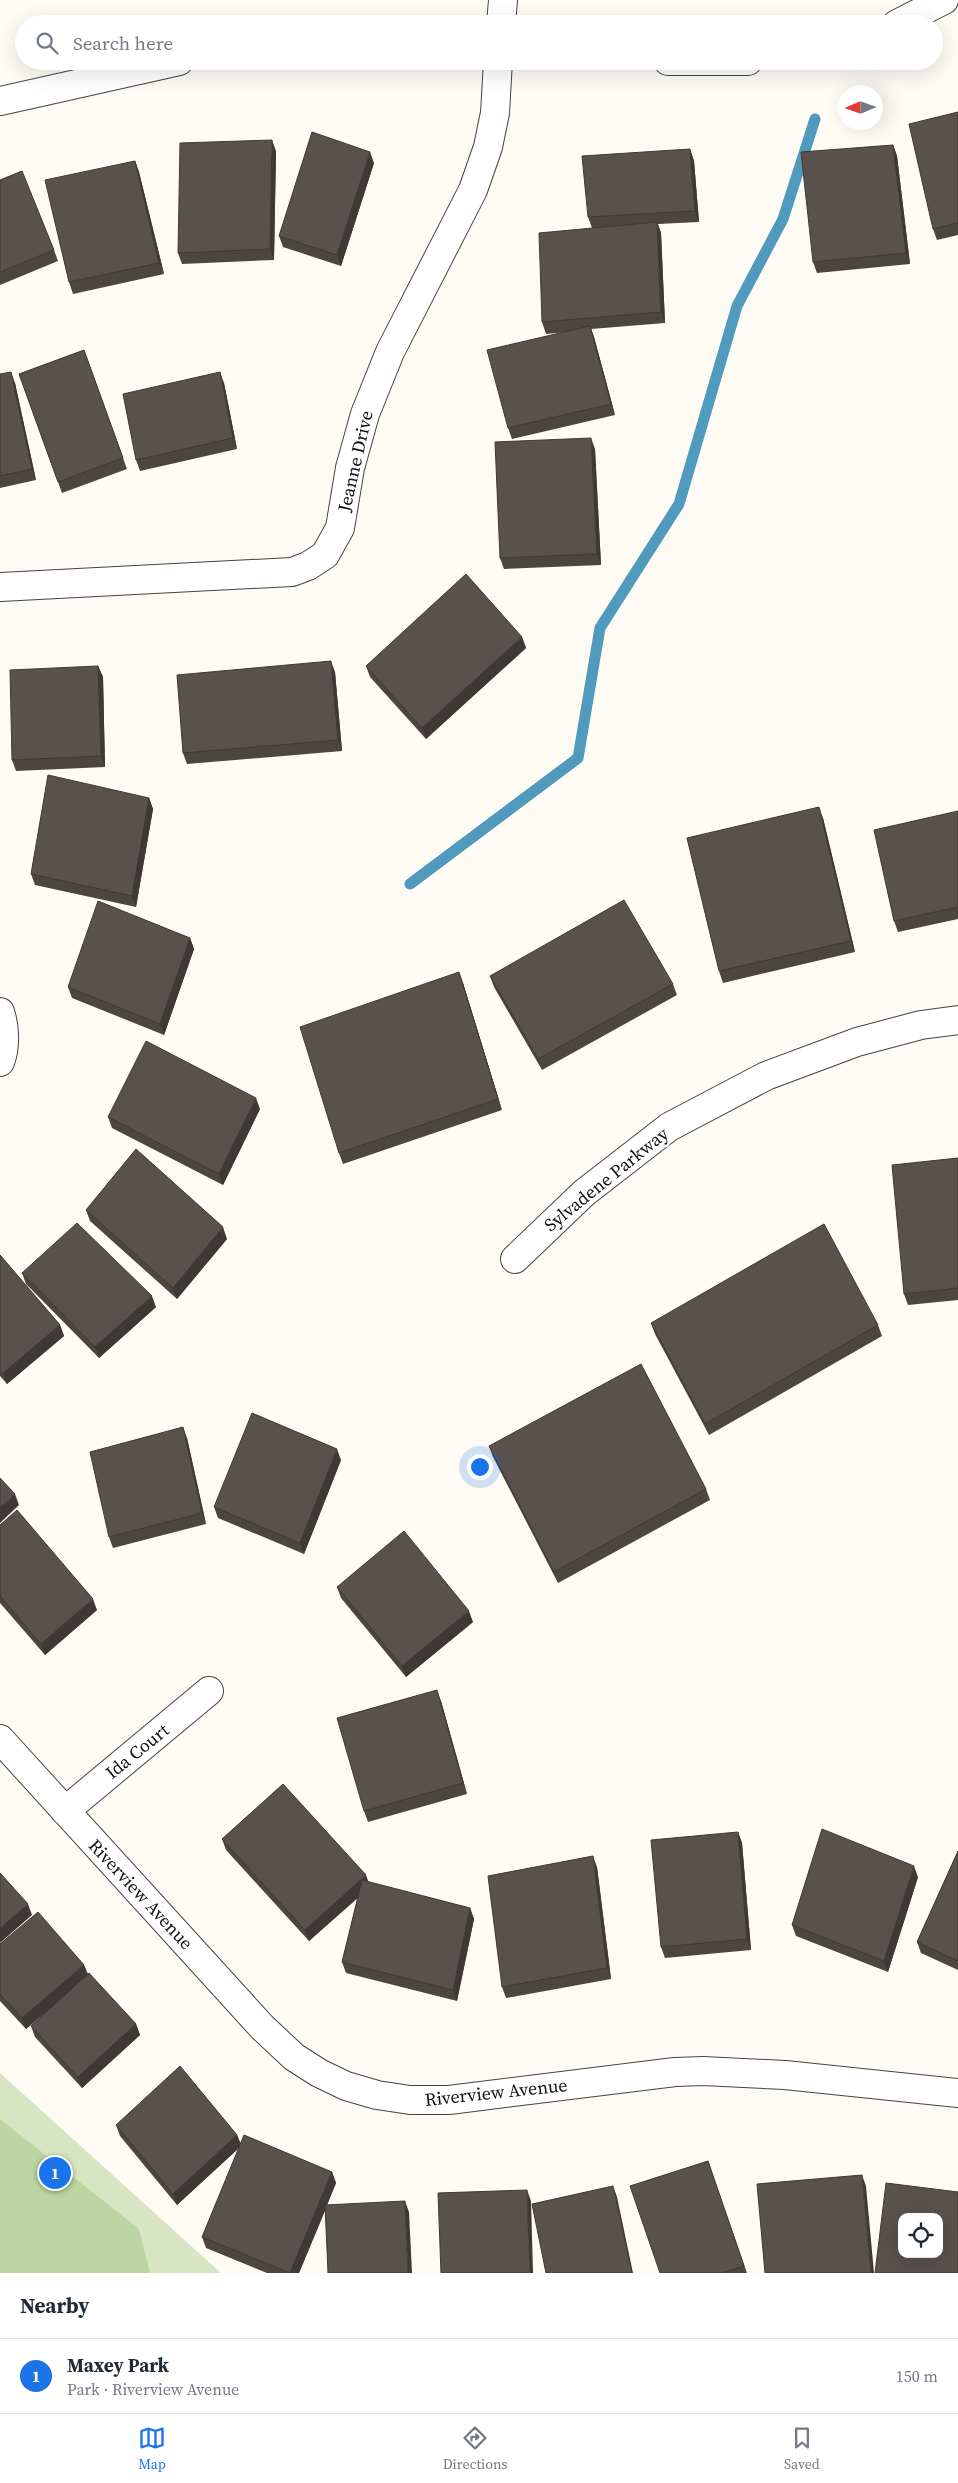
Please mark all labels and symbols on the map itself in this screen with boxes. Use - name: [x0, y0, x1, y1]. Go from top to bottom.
- north arrow: [838, 85, 883, 130]
- street label: Jeanne Drive: [331, 408, 379, 515]
- street label: Sylvadene Parkway: [539, 1121, 674, 1237]
- your location: [467, 1454, 493, 1480]
- street label: Ida Court: [100, 1718, 174, 1784]
- street label: Riverview Avenue: [83, 1833, 199, 1955]
- street label: Riverview Avenue: [424, 2072, 568, 2112]
- pin: 1: [39, 2154, 71, 2192]

